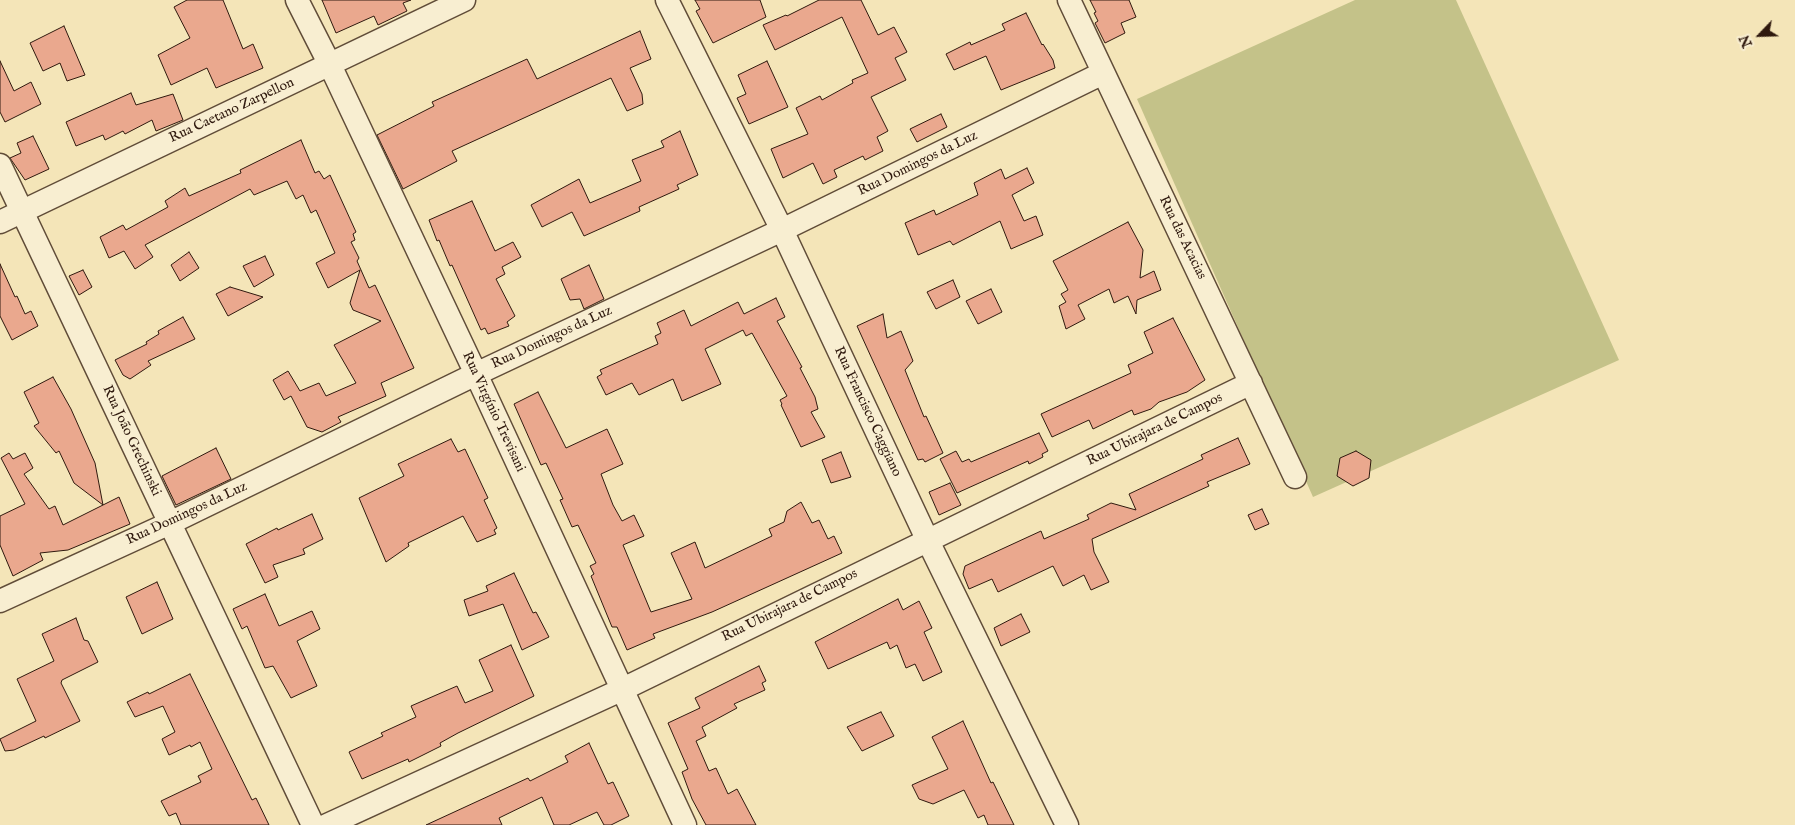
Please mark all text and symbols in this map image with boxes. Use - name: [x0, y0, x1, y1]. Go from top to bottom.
- north arrow: [1735, 10, 1785, 60]
- text: N: [1736, 32, 1757, 50]
- street label: Rua Caetano Zarpellon: [167, 75, 297, 147]
- street label: Rua Domingos da Luz: [855, 128, 981, 200]
- street label: Rua das Acacias: [1155, 194, 1209, 282]
- street label: Rua Domingos da Luz: [489, 303, 615, 373]
- street label: Rua Francisco Caggiano: [829, 344, 905, 480]
- street label: Rua Virgínio Trevisani: [458, 349, 528, 475]
- street label: Rua João Grechinski: [98, 383, 164, 499]
- street label: Rua Ubirajara de Campos: [1084, 390, 1226, 470]
- street label: Rua Domingos da Luz: [124, 479, 250, 549]
- street label: Rua Ubirajara de Campos: [719, 566, 861, 646]

